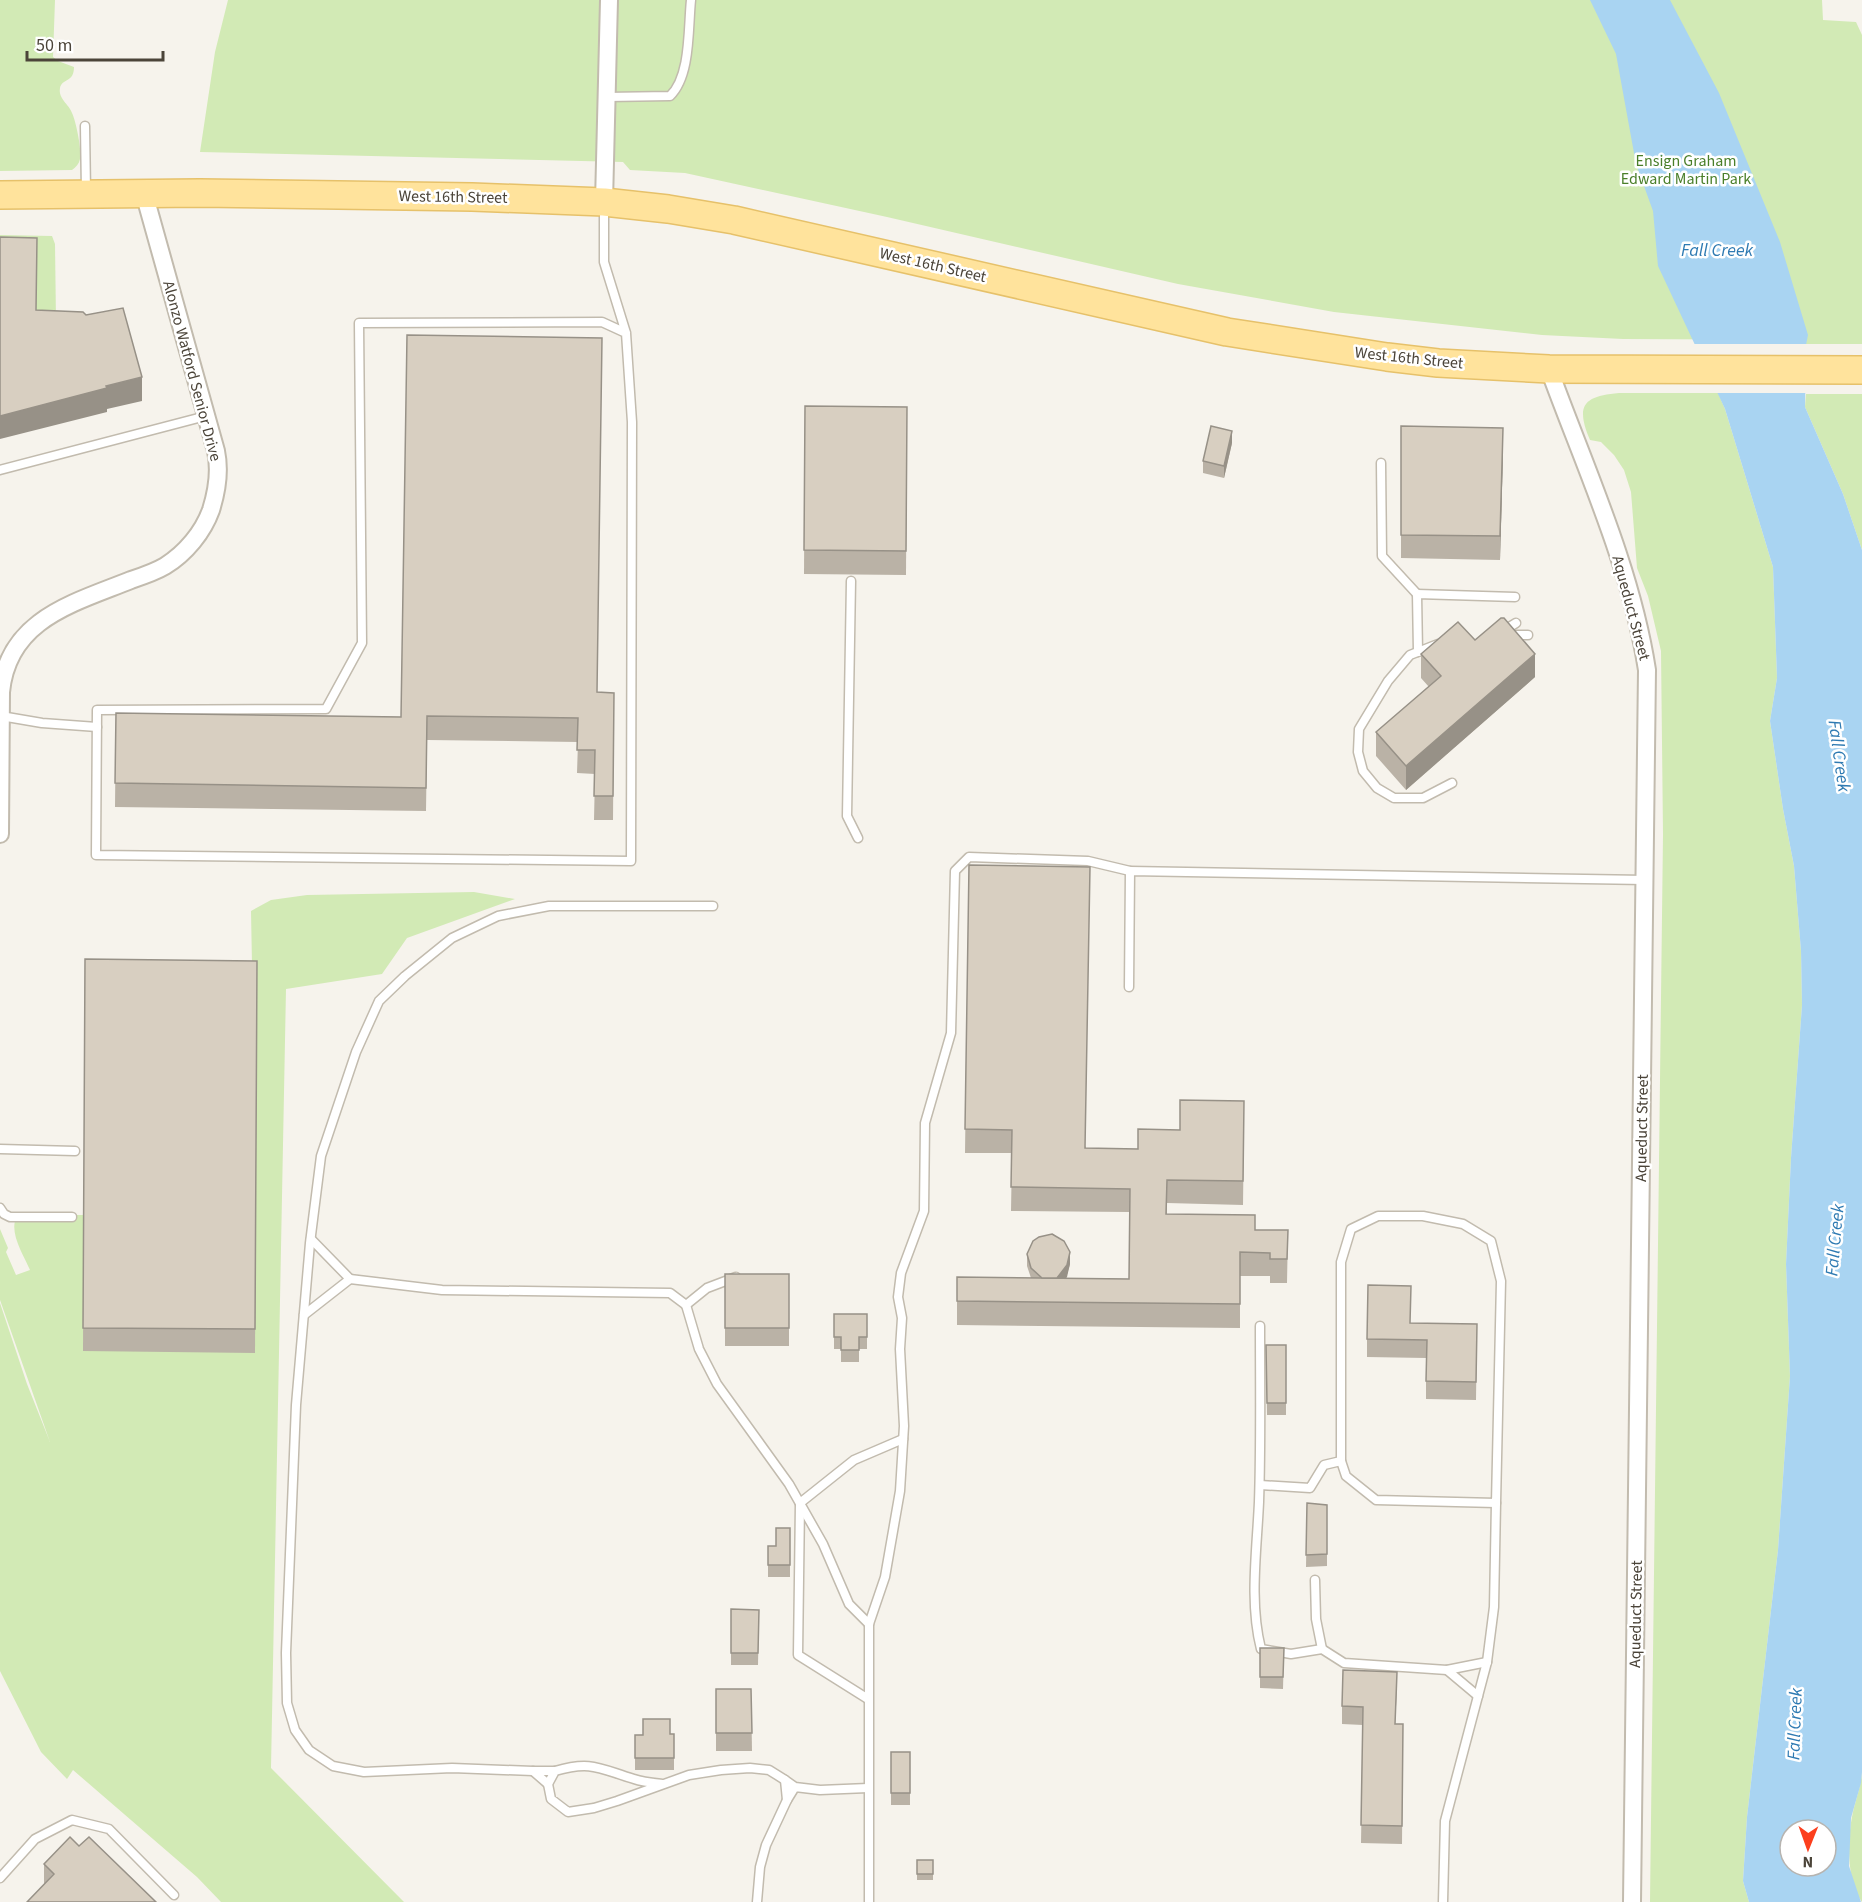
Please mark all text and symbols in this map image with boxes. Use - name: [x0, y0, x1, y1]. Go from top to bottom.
- scale bar: [27, 24, 164, 62]
- text: 50 m: [36, 33, 72, 58]
- park label: Ensign Graham Edward Martin Park: [1621, 150, 1751, 190]
- street label: West 16th Street: [398, 185, 508, 209]
- water label: Fall Creek: [1681, 238, 1754, 263]
- street label: West 16th Street: [878, 242, 989, 288]
- street label: Alonzo Watford Senior Drive: [157, 278, 227, 464]
- street label: West 16th Street: [1354, 341, 1465, 375]
- street label: Aqueduct Street: [1606, 553, 1656, 663]
- water label: Fall Creek: [1822, 718, 1856, 794]
- street label: Aqueduct Street: [1630, 1073, 1654, 1182]
- water label: Fall Creek: [1819, 1203, 1851, 1277]
- street label: Aqueduct Street: [1624, 1559, 1648, 1668]
- water label: Fall Creek: [1781, 1687, 1809, 1761]
- north arrow: [1778, 1818, 1838, 1878]
- text: N: [1802, 1851, 1813, 1873]

